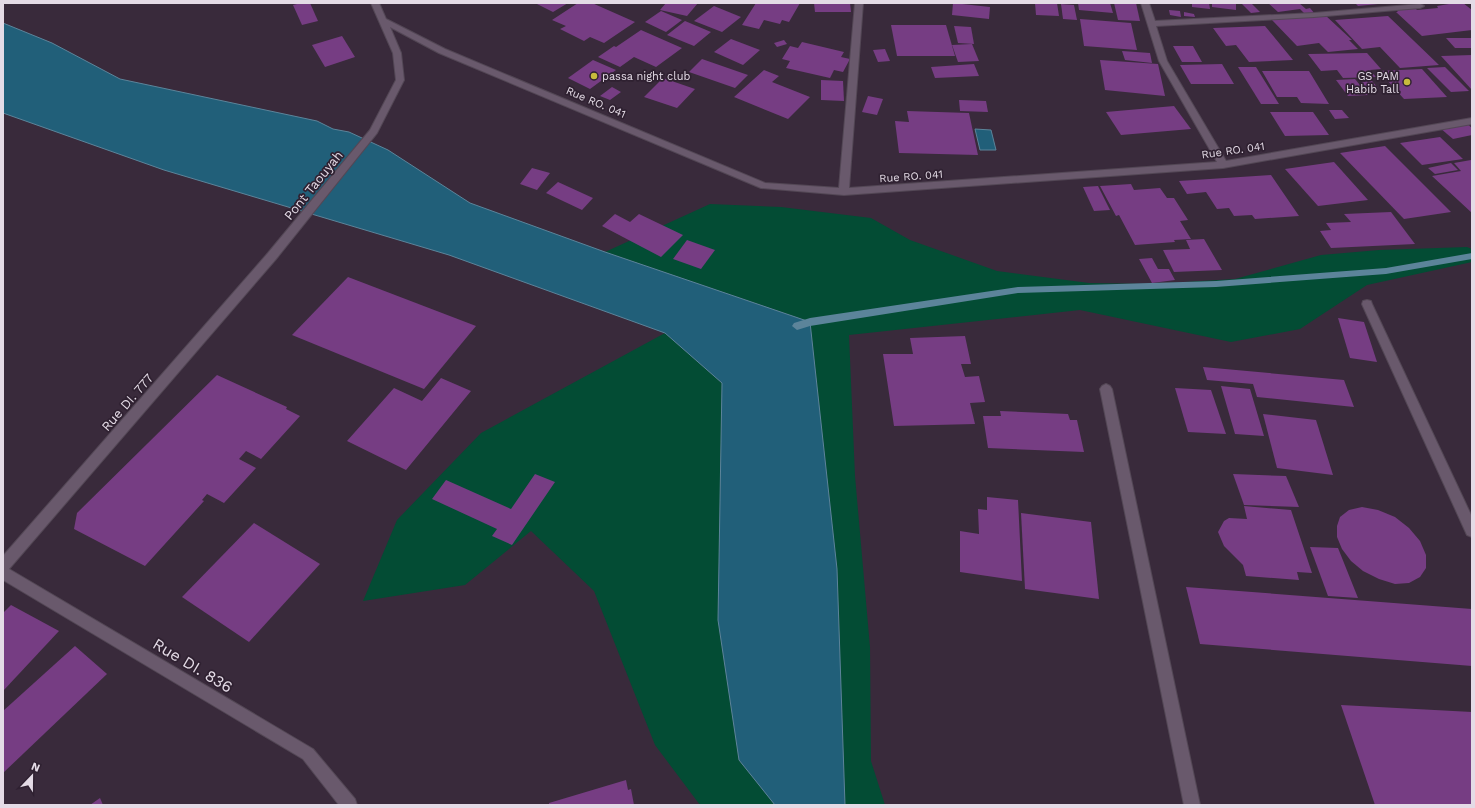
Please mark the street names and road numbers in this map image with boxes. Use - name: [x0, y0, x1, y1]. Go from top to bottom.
- street label: Rue RO. 041: [564, 84, 628, 121]
- street label: Rue RO. 041: [1201, 140, 1265, 161]
- street label: Pont Taouyah: [281, 148, 346, 223]
- street label: Rue RO. 041: [879, 168, 943, 185]
- street label: Rue DI. 777: [98, 371, 156, 434]
- street label: Rue DI. 836: [149, 634, 236, 697]

